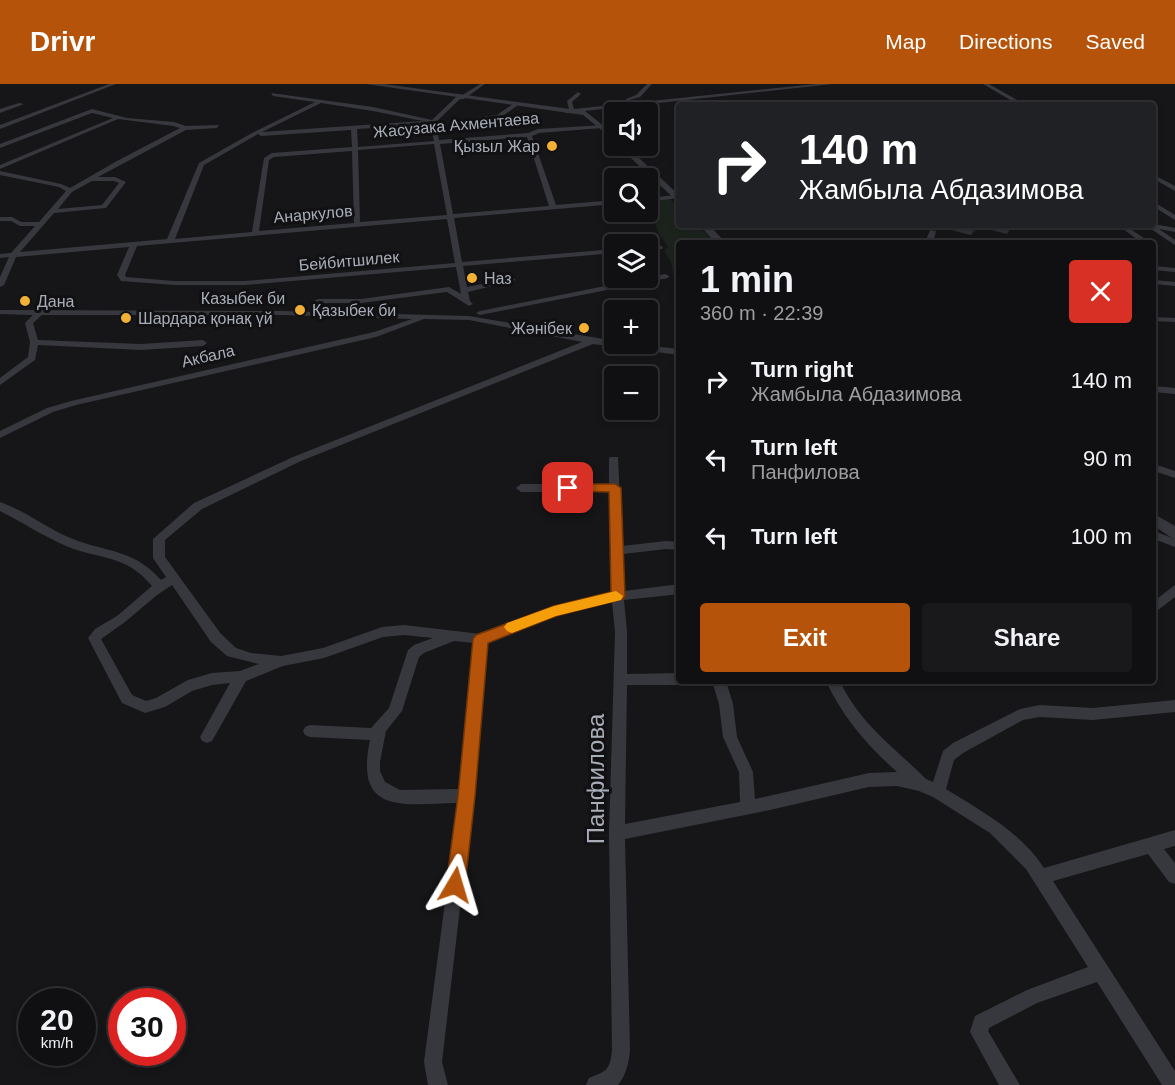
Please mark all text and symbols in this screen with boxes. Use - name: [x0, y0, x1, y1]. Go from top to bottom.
- text: Drivr: [30, 26, 95, 57]
- text: Map: [885, 30, 926, 53]
- text: Directions: [959, 30, 1052, 53]
- text: Saved: [1085, 30, 1145, 53]
- map controls: [604, 102, 658, 420]
- button: sound: [604, 102, 658, 156]
- street label: Жасузака Ахментаева: [372, 109, 540, 141]
- icon: right: [700, 126, 778, 204]
- text: 140 m: [799, 126, 918, 173]
- place label: Қызыл Жар: [454, 138, 540, 155]
- marker: Қызыл Жар: [545, 139, 559, 153]
- button: search: [604, 168, 658, 222]
- text: Жамбыла Абдазимова: [799, 175, 1083, 205]
- street label: Анаркулов: [273, 202, 353, 226]
- button: layers: [604, 234, 658, 288]
- street label: Бейбитшилек: [298, 248, 401, 274]
- text: 1 min: [700, 259, 794, 300]
- button: close: [1069, 260, 1132, 323]
- place label: Наз: [484, 270, 512, 287]
- marker: Наз: [465, 271, 479, 285]
- street label: Казыбек би: [201, 290, 285, 307]
- place label: Дана: [37, 293, 75, 310]
- marker: Дана: [18, 294, 32, 308]
- button: +: [604, 300, 658, 354]
- place label: Қазыбек би: [312, 302, 396, 319]
- text: 360 m · 22:39: [700, 302, 823, 324]
- marker: Қазыбек би: [293, 303, 307, 317]
- place label: Шардара қонақ үй: [138, 310, 273, 327]
- marker: Шардара қонақ үй: [119, 311, 133, 325]
- place label: Жәнібек: [511, 320, 573, 337]
- marker: Жәнібек: [577, 321, 591, 335]
- street label: Акбала: [180, 342, 236, 370]
- text: Turn right: [751, 357, 853, 382]
- icon: right: [700, 365, 733, 398]
- button: −: [604, 366, 658, 420]
- text: 140 m: [1071, 368, 1132, 393]
- text: Жамбыла Абдазимова: [751, 383, 962, 405]
- text: Turn left: [751, 435, 837, 460]
- icon: left: [700, 443, 733, 476]
- text: 90 m: [1083, 446, 1132, 471]
- text: Панфилова: [751, 461, 860, 483]
- pin: [542, 462, 593, 513]
- icon: arrive: [551, 471, 584, 504]
- icon: left: [700, 521, 733, 554]
- text: Turn left: [751, 524, 837, 549]
- text: 100 m: [1071, 524, 1132, 549]
- button: Exit: [700, 603, 910, 672]
- button: Share: [922, 603, 1132, 672]
- street label: Панфилова: [582, 713, 609, 844]
- position arrow: [423, 853, 487, 917]
- speed limit sign: 30: [108, 988, 186, 1066]
- text: 20: [40, 1003, 74, 1036]
- text: km/h: [41, 1034, 73, 1051]

